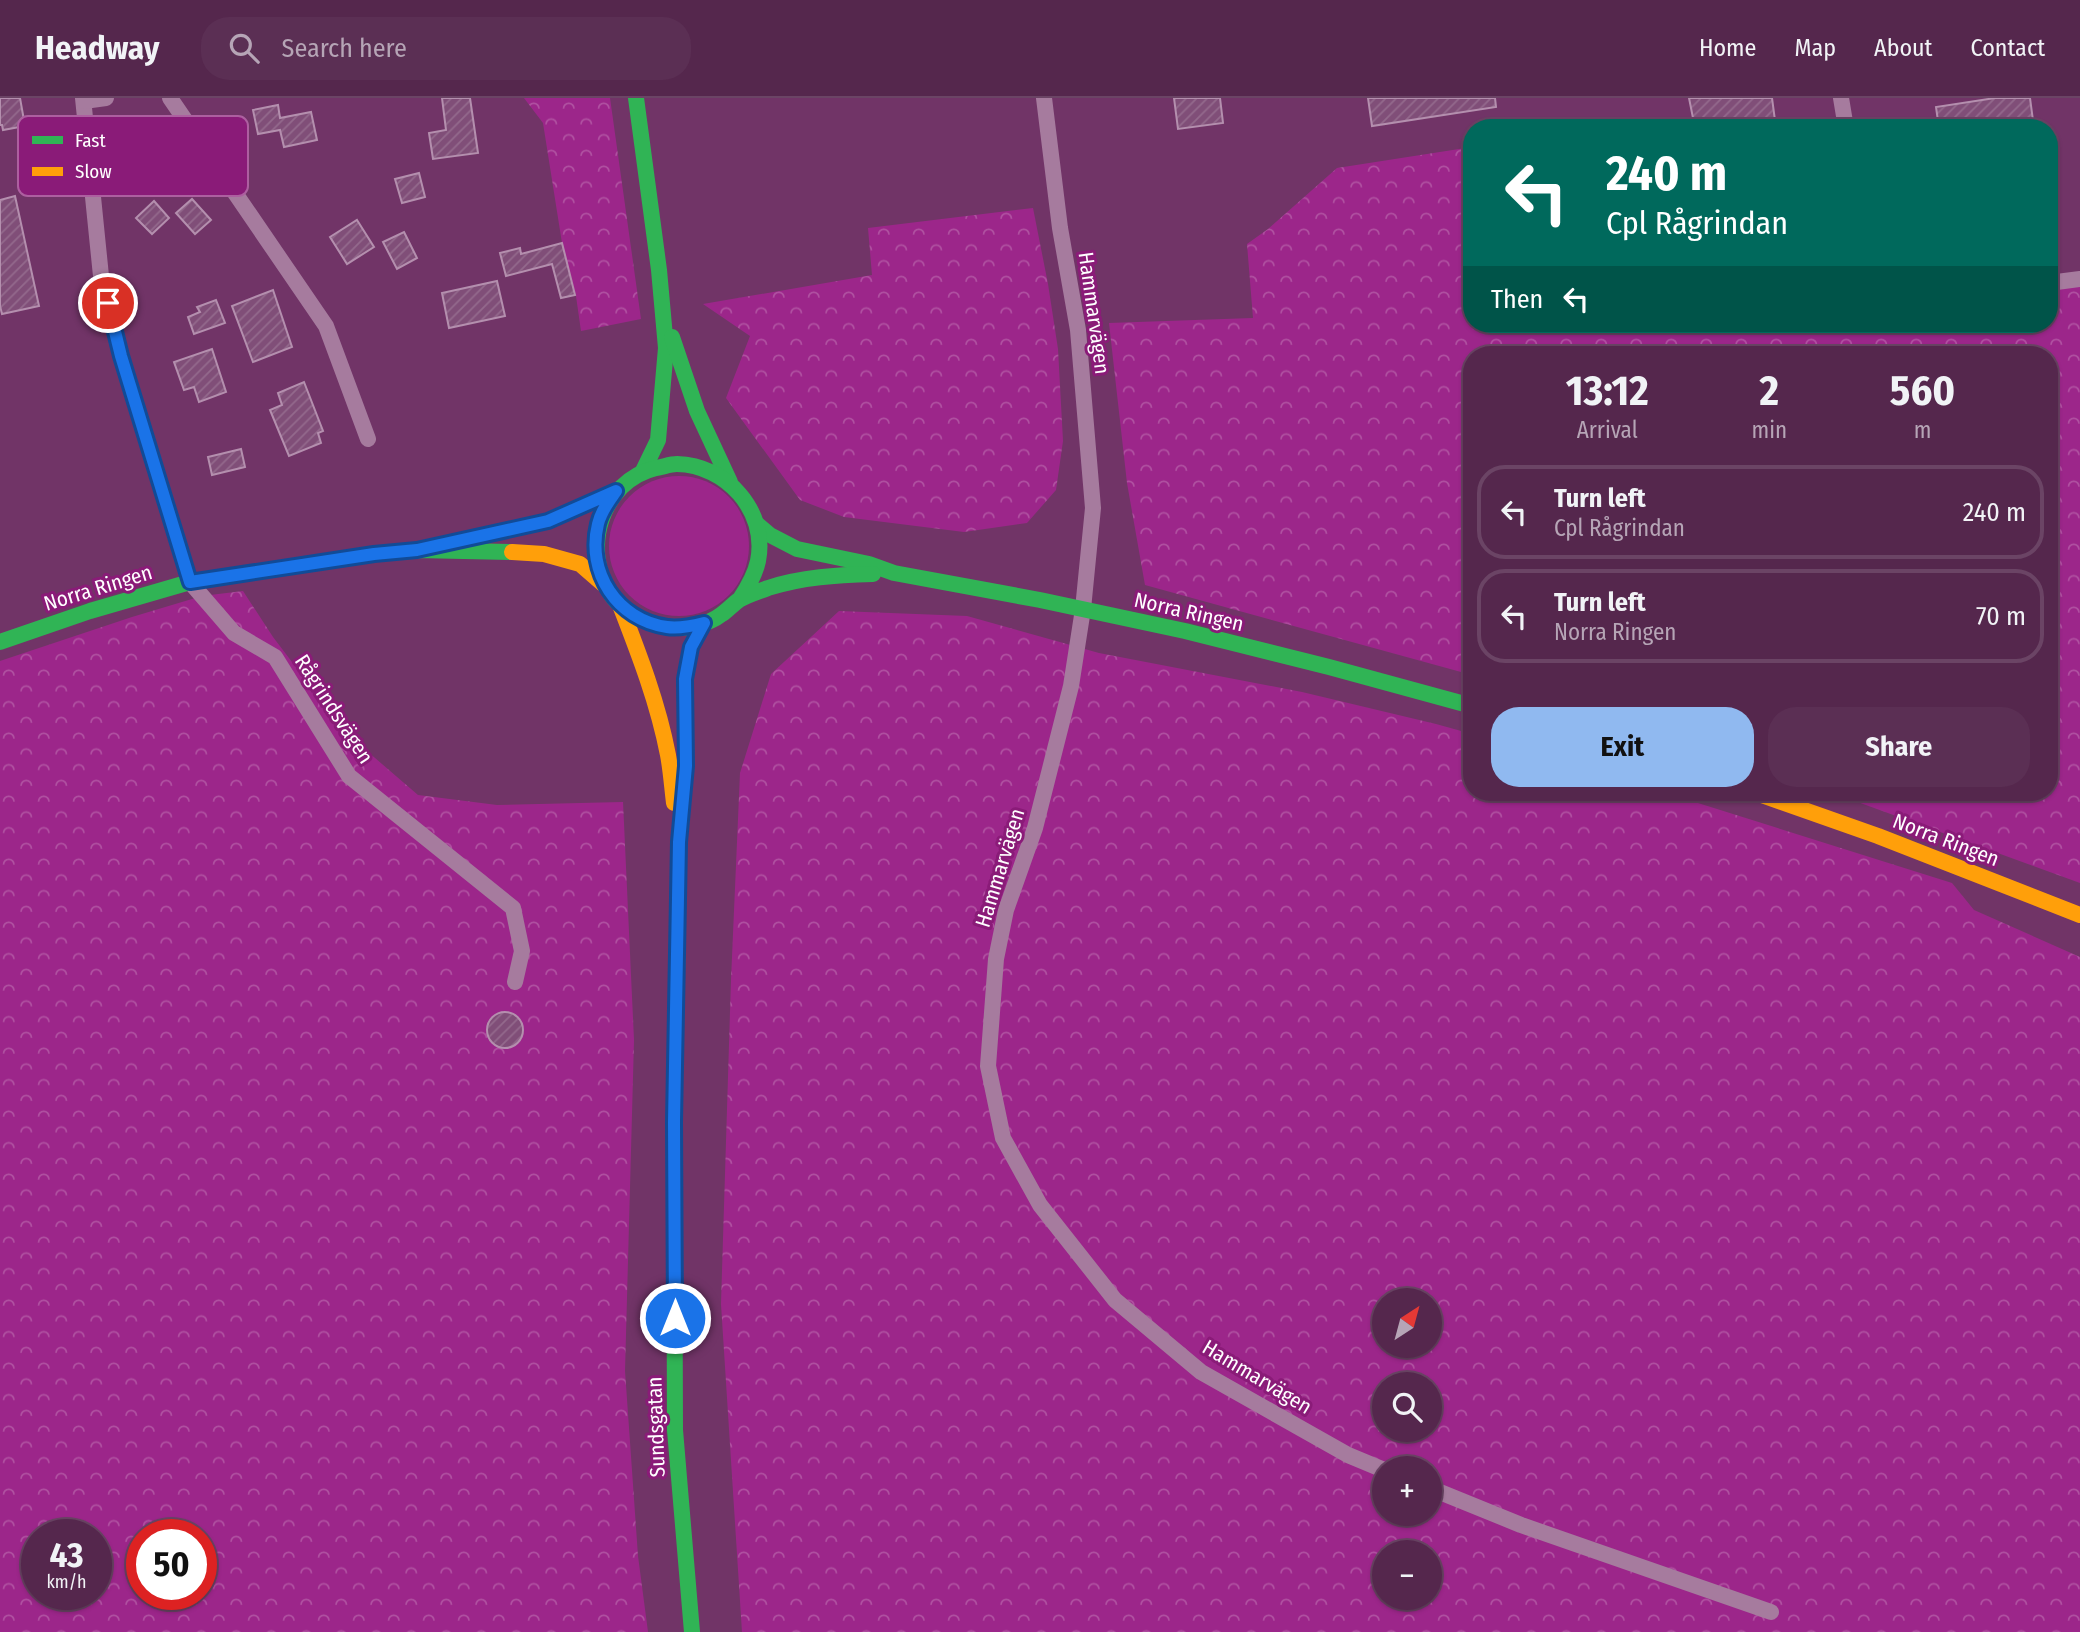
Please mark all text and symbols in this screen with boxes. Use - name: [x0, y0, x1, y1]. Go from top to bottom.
- search box: [201, 17, 691, 80]
- text: Headway: [35, 28, 159, 68]
- icon: search: [225, 29, 263, 67]
- text: Search here: [281, 33, 407, 64]
- text: Home: [1699, 34, 1756, 62]
- text: Map: [1794, 34, 1836, 62]
- text: About: [1874, 34, 1932, 62]
- text: Contact: [1970, 34, 2045, 62]
- legend: [18, 116, 248, 196]
- text: Fast: [75, 129, 106, 152]
- text: 240 m: [1606, 144, 1727, 203]
- icon: left: [1491, 147, 1582, 238]
- text: Slow: [75, 160, 112, 183]
- text: Cpl Rågrindan: [1606, 204, 1788, 242]
- street label: Hammarvägen: [1073, 250, 1115, 376]
- pin: [78, 273, 138, 333]
- icon: left: [1557, 280, 1595, 318]
- icon: arrive: [89, 284, 127, 322]
- text: Then: [1491, 284, 1543, 315]
- text: 13:12: [1566, 366, 1649, 416]
- text: 2: [1760, 366, 1779, 416]
- text: 560: [1890, 366, 1955, 416]
- text: Arrival: [1577, 416, 1638, 444]
- text: min: [1751, 416, 1787, 444]
- text: m: [1914, 416, 1931, 444]
- text: Turn left: [1554, 483, 1646, 514]
- icon: left: [1495, 493, 1533, 531]
- text: 240 m: [1963, 497, 2026, 528]
- text: Cpl Rågrindan: [1554, 514, 1685, 542]
- street label: Norra Ringen: [41, 559, 155, 617]
- street label: Norra Ringen: [1132, 587, 1246, 637]
- text: Turn left: [1554, 587, 1646, 618]
- icon: left: [1495, 597, 1533, 635]
- text: 70 m: [1976, 601, 2026, 632]
- text: Norra Ringen: [1554, 618, 1676, 646]
- street label: Rågrindsvägen: [289, 650, 379, 768]
- button: Exit: [1491, 707, 1754, 787]
- button: Share: [1768, 707, 2030, 787]
- street label: Hammarvägen: [970, 805, 1030, 931]
- street label: Norra Ringen: [1889, 808, 2003, 872]
- position arrow: [638, 1281, 712, 1355]
- north arrow: [1372, 1288, 1442, 1358]
- map controls: [1372, 1288, 1442, 1610]
- street label: Hammarvägen: [1198, 1334, 1316, 1420]
- button: search: [1372, 1372, 1442, 1442]
- street label: Sundsgatan: [641, 1376, 671, 1478]
- button: +: [1372, 1456, 1442, 1526]
- speed limit sign: 50: [126, 1519, 217, 1610]
- text: 43: [49, 1534, 84, 1576]
- button: −: [1372, 1540, 1442, 1610]
- text: km/h: [46, 1571, 87, 1593]

